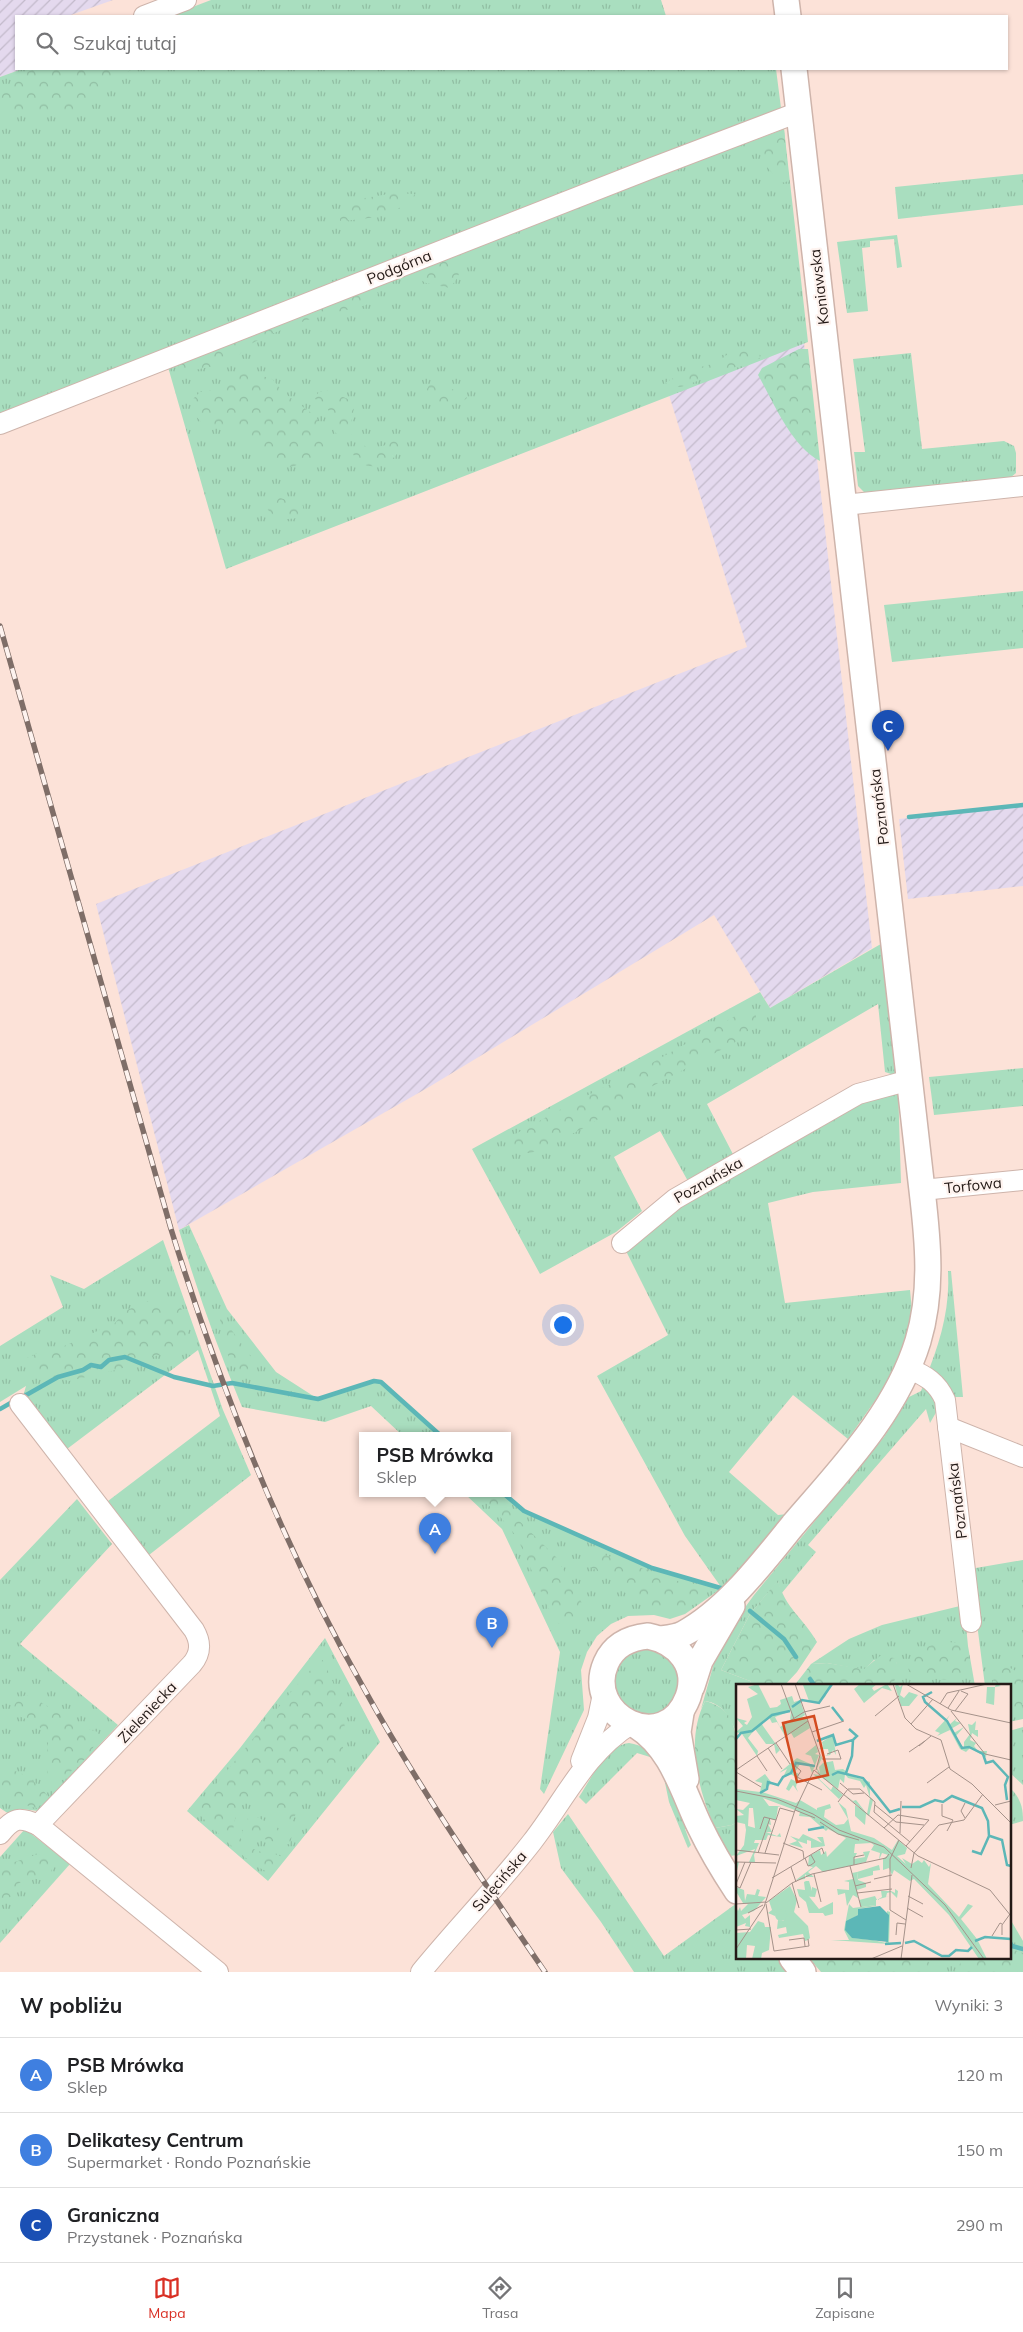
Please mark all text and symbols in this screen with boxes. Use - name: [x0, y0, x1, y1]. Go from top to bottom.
- search box: [15, 15, 1008, 70]
- icon: search: [33, 29, 61, 57]
- text: Szukaj tutaj: [73, 31, 176, 55]
- street label: Podgórna: [364, 245, 434, 289]
- street label: Koniawska: [805, 248, 833, 326]
- pin: C: [872, 710, 904, 751]
- street label: Poznańska: [865, 768, 893, 846]
- street label: Poznańska: [670, 1153, 746, 1207]
- street label: Torfowa: [943, 1173, 1003, 1197]
- your location: [550, 1312, 576, 1338]
- popup: [359, 1432, 511, 1497]
- text: PSB Mrówka: [376, 1443, 494, 1467]
- street label: Poznańska: [943, 1462, 971, 1540]
- text: Sklep: [376, 1467, 417, 1487]
- pin: A: [419, 1513, 451, 1554]
- pin: B: [476, 1607, 508, 1648]
- street label: Zieleniecka: [114, 1677, 180, 1747]
- inset map: [736, 1684, 1010, 1960]
- street label: Sulęcińska: [468, 1847, 530, 1915]
- text: W pobliżu: [20, 1992, 122, 2018]
- text: Wyniki: 3: [934, 1995, 1003, 2015]
- text: PSB Mrówka: [67, 2053, 184, 2077]
- text: A: [30, 2065, 42, 2085]
- text: 120 m: [956, 2065, 1003, 2085]
- text: Sklep: [67, 2077, 107, 2097]
- text: Delikatesy Centrum: [67, 2128, 244, 2152]
- text: B: [30, 2140, 42, 2160]
- text: 150 m: [956, 2140, 1003, 2160]
- text: Supermarket · Rondo Poznańskie: [67, 2152, 311, 2172]
- text: Graniczna: [67, 2203, 159, 2227]
- text: C: [31, 2215, 41, 2235]
- text: 290 m: [956, 2215, 1003, 2235]
- text: Przystanek · Poznańska: [67, 2227, 243, 2247]
- tab: Mapa: [148, 2274, 186, 2322]
- tab: Trasa: [482, 2274, 518, 2322]
- tab: Zapisane: [815, 2274, 875, 2322]

